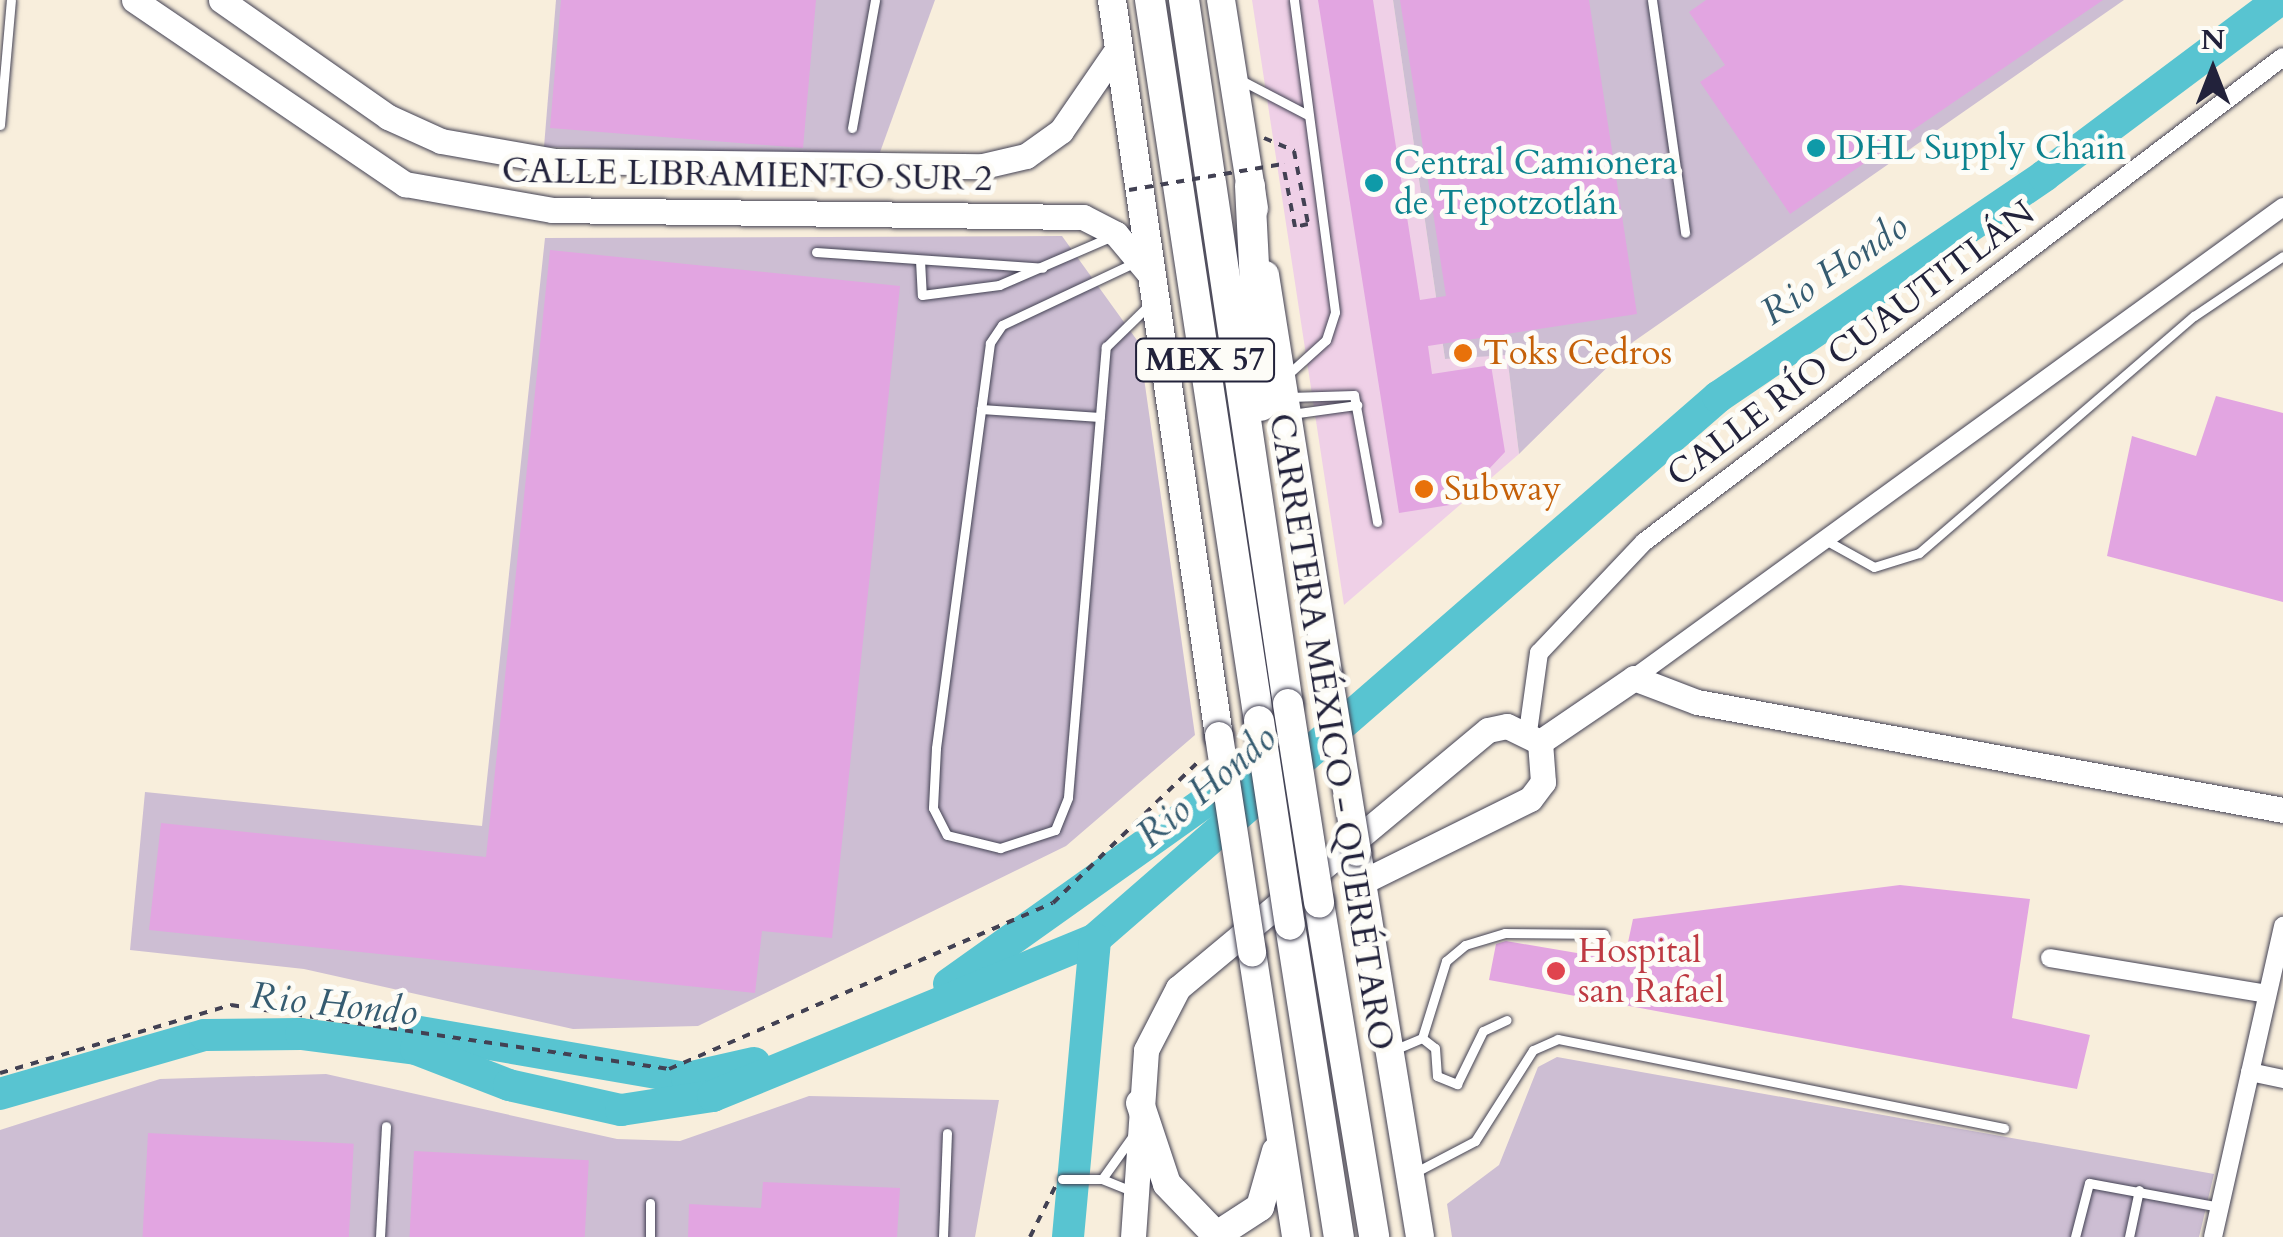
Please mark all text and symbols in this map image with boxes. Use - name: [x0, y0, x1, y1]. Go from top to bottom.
- north arrow: [2163, 20, 2263, 120]
- text: N: [2201, 21, 2225, 59]
- place label: DHL Supply Chain: [1836, 127, 2126, 169]
- marker: DHL Supply Chain: [1805, 137, 1827, 159]
- place label: Central Camionera de Tepotzotlán: [1394, 142, 1678, 224]
- street label: CALLE LIBRAMIENTO SUR 2: [501, 150, 993, 200]
- marker: Central Camionera de Tepotzotlán: [1363, 172, 1385, 194]
- street label: CALLE RÍO CUAUTITLÁN: [1659, 192, 2043, 496]
- water label: Rio Hondo: [1753, 204, 1917, 336]
- place label: Toks Cedros: [1483, 332, 1672, 374]
- road number: MEX 57: [1135, 333, 1275, 387]
- marker: Toks Cedros: [1452, 342, 1474, 364]
- street label: CARRETERA MÉXICO - QUERÉTARO: [1260, 411, 1402, 1053]
- place label: Subway: [1444, 468, 1561, 510]
- marker: Subway: [1413, 478, 1435, 500]
- water label: Rio Hondo: [1128, 716, 1286, 858]
- place label: Hospital san Rafael: [1578, 930, 1724, 1012]
- marker: Hospital san Rafael: [1543, 958, 1569, 984]
- water label: Rio Hondo: [248, 974, 420, 1036]

